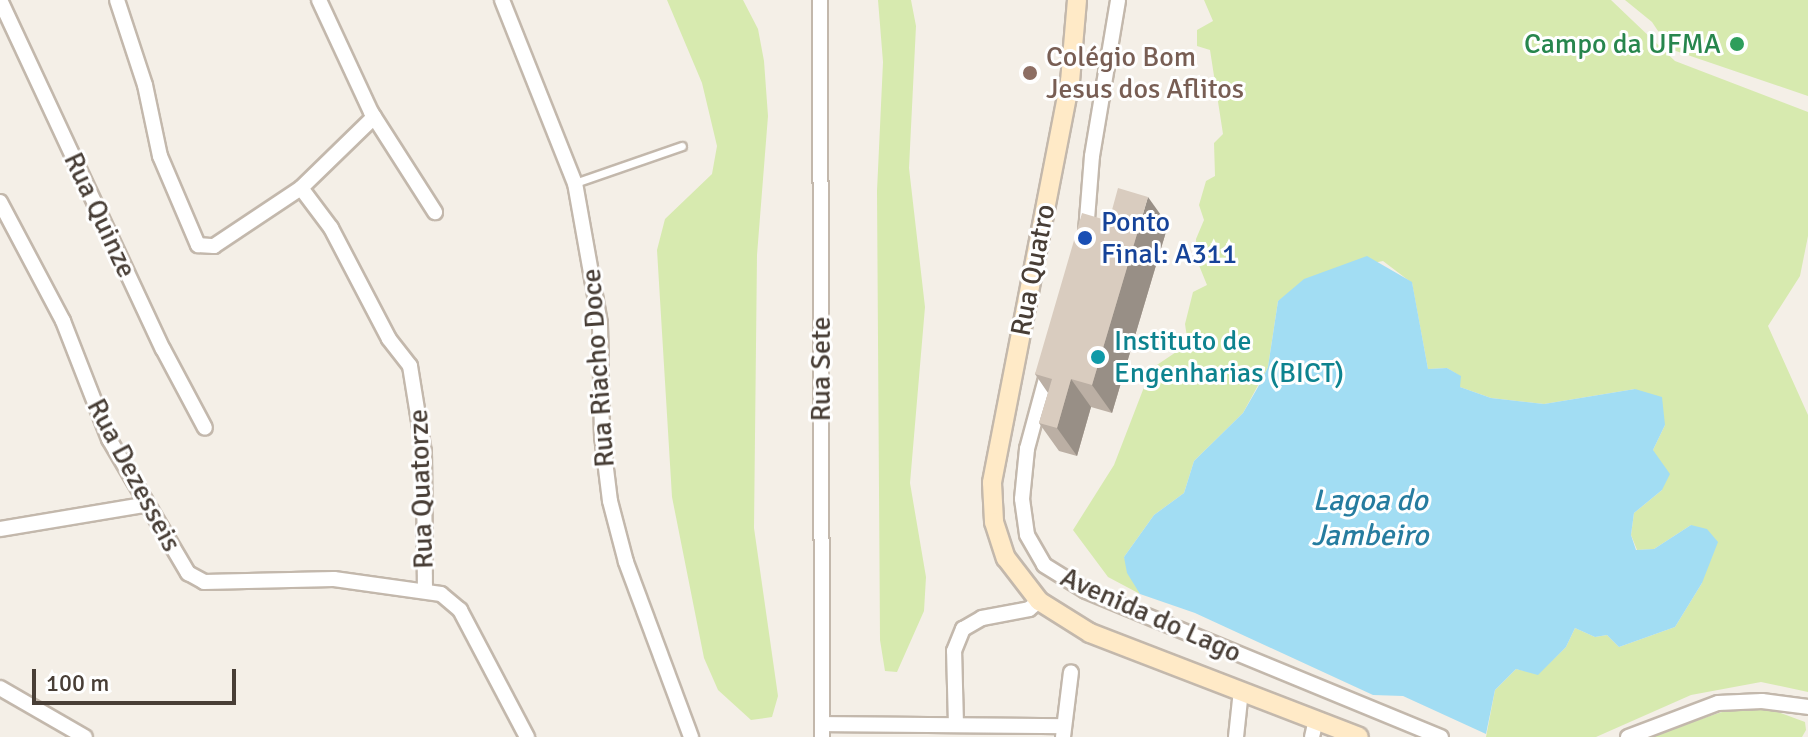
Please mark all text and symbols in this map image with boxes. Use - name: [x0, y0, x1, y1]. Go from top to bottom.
- place label: Campo da UFMA: [1524, 27, 1721, 61]
- marker: Campo da UFMA: [1728, 35, 1746, 53]
- place label: Colégio Bom Jesus dos Aflitos: [1046, 40, 1244, 106]
- marker: Colégio Bom Jesus dos Aflitos: [1021, 64, 1039, 82]
- street label: Rua Quinze: [56, 147, 144, 283]
- street label: Rua Quatro: [1004, 201, 1062, 339]
- place label: Ponto Final: A311: [1101, 205, 1237, 271]
- marker: Ponto Final: A311: [1076, 229, 1094, 247]
- street label: Rua Riacho Doce: [574, 267, 622, 469]
- street label: Rua Sete: [804, 316, 838, 422]
- place label: Instituto de Engenharias (BICT): [1114, 324, 1344, 390]
- marker: Instituto de Engenharias (BICT): [1089, 348, 1107, 366]
- street label: Rua Dezesseis: [80, 393, 188, 557]
- street label: Rua Quatorze: [401, 408, 441, 570]
- water label: Lagoa do Jambeiro: [1312, 483, 1428, 554]
- street label: Avenida do Lago: [1055, 560, 1247, 670]
- scale bar: [36, 653, 240, 703]
- text: 100 m: [46, 668, 109, 698]

